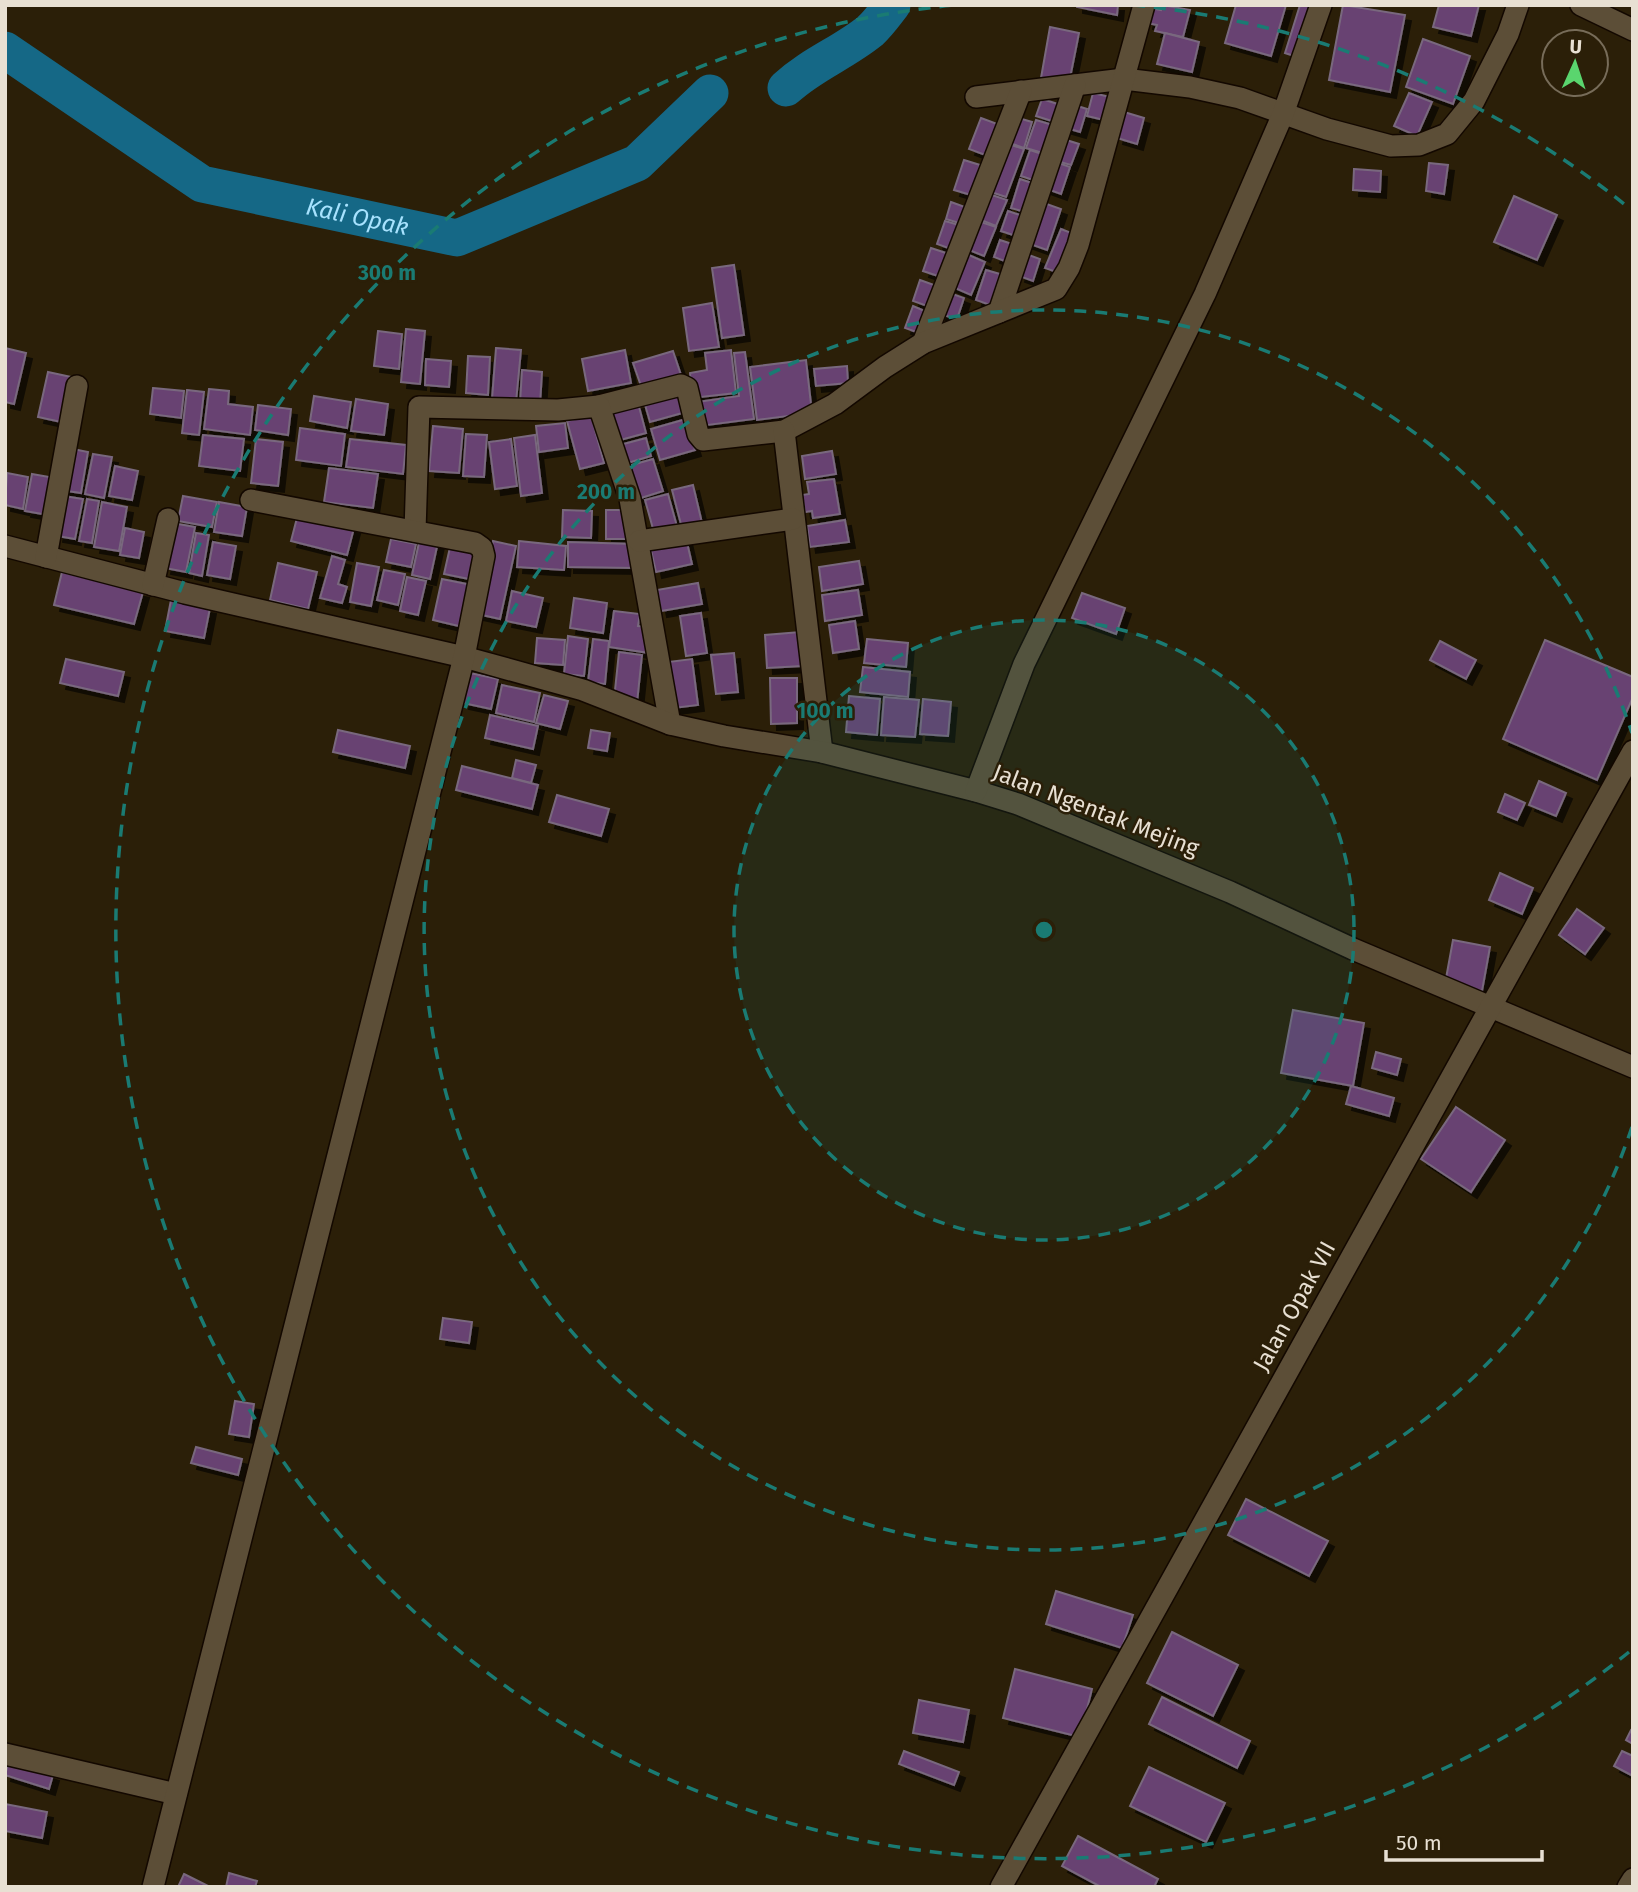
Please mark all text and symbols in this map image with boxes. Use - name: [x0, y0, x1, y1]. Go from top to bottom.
- north arrow: [1540, 28, 1610, 98]
- text: U: [1569, 35, 1583, 58]
- water label: Kali Opak: [303, 192, 411, 241]
- text: 300 m: [357, 260, 416, 286]
- text: 200 m: [577, 479, 635, 505]
- text: 100 m: [796, 698, 854, 724]
- street label: Jalan Ngentak Mejing: [989, 758, 1203, 862]
- centre of rings: [1032, 918, 1056, 942]
- street label: Jalan Opak VII: [1247, 1236, 1341, 1376]
- scale bar: [1386, 1818, 1542, 1862]
- text: 50 m: [1396, 1830, 1442, 1856]

